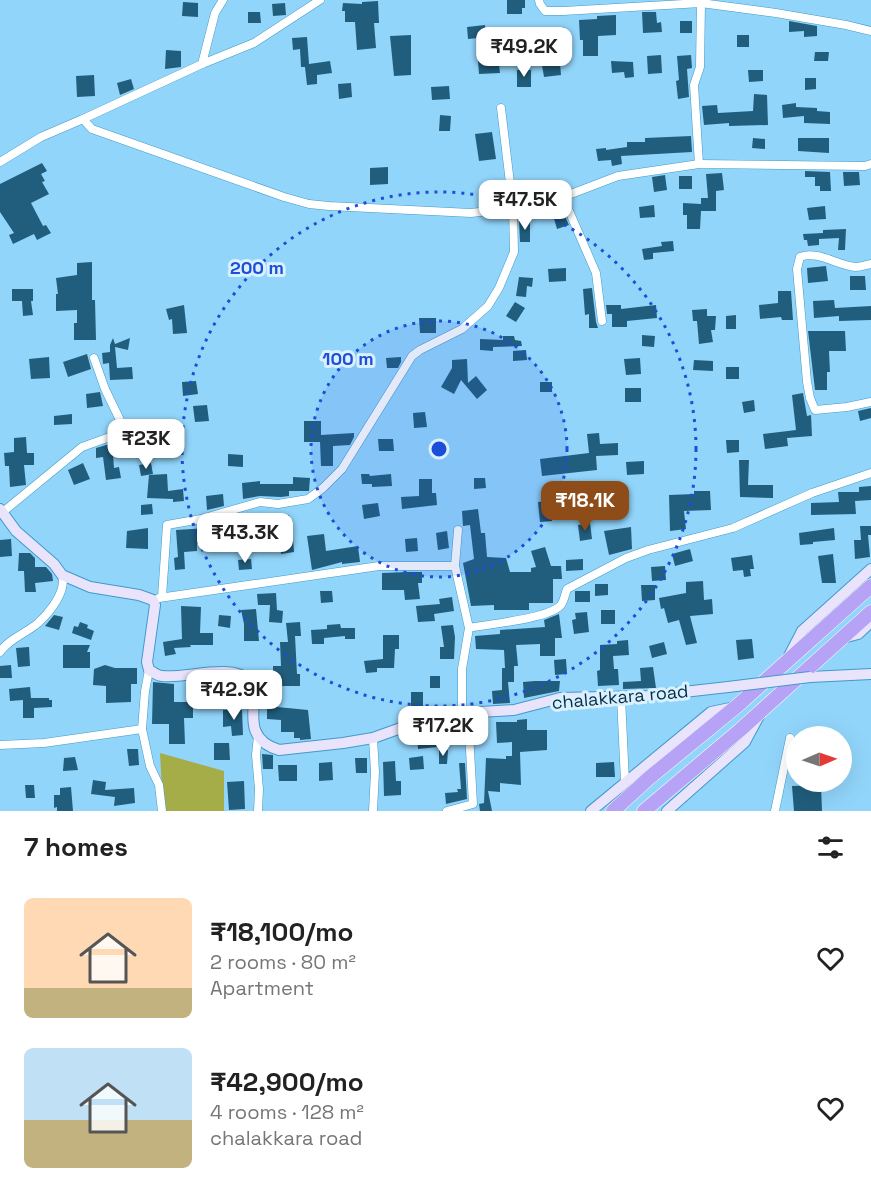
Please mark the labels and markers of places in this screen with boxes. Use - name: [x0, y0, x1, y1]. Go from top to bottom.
- pin: ₹49.2K: [475, 27, 573, 78]
- pin: ₹47.5K: [476, 180, 574, 231]
- pin: ₹23K: [110, 419, 182, 470]
- centre of rings: [429, 439, 449, 459]
- pin: ₹18.1K: [536, 481, 634, 532]
- pin: ₹43.3K: [196, 513, 294, 564]
- pin: ₹42.9K: [185, 670, 283, 721]
- pin: ₹17.2K: [394, 706, 492, 757]

